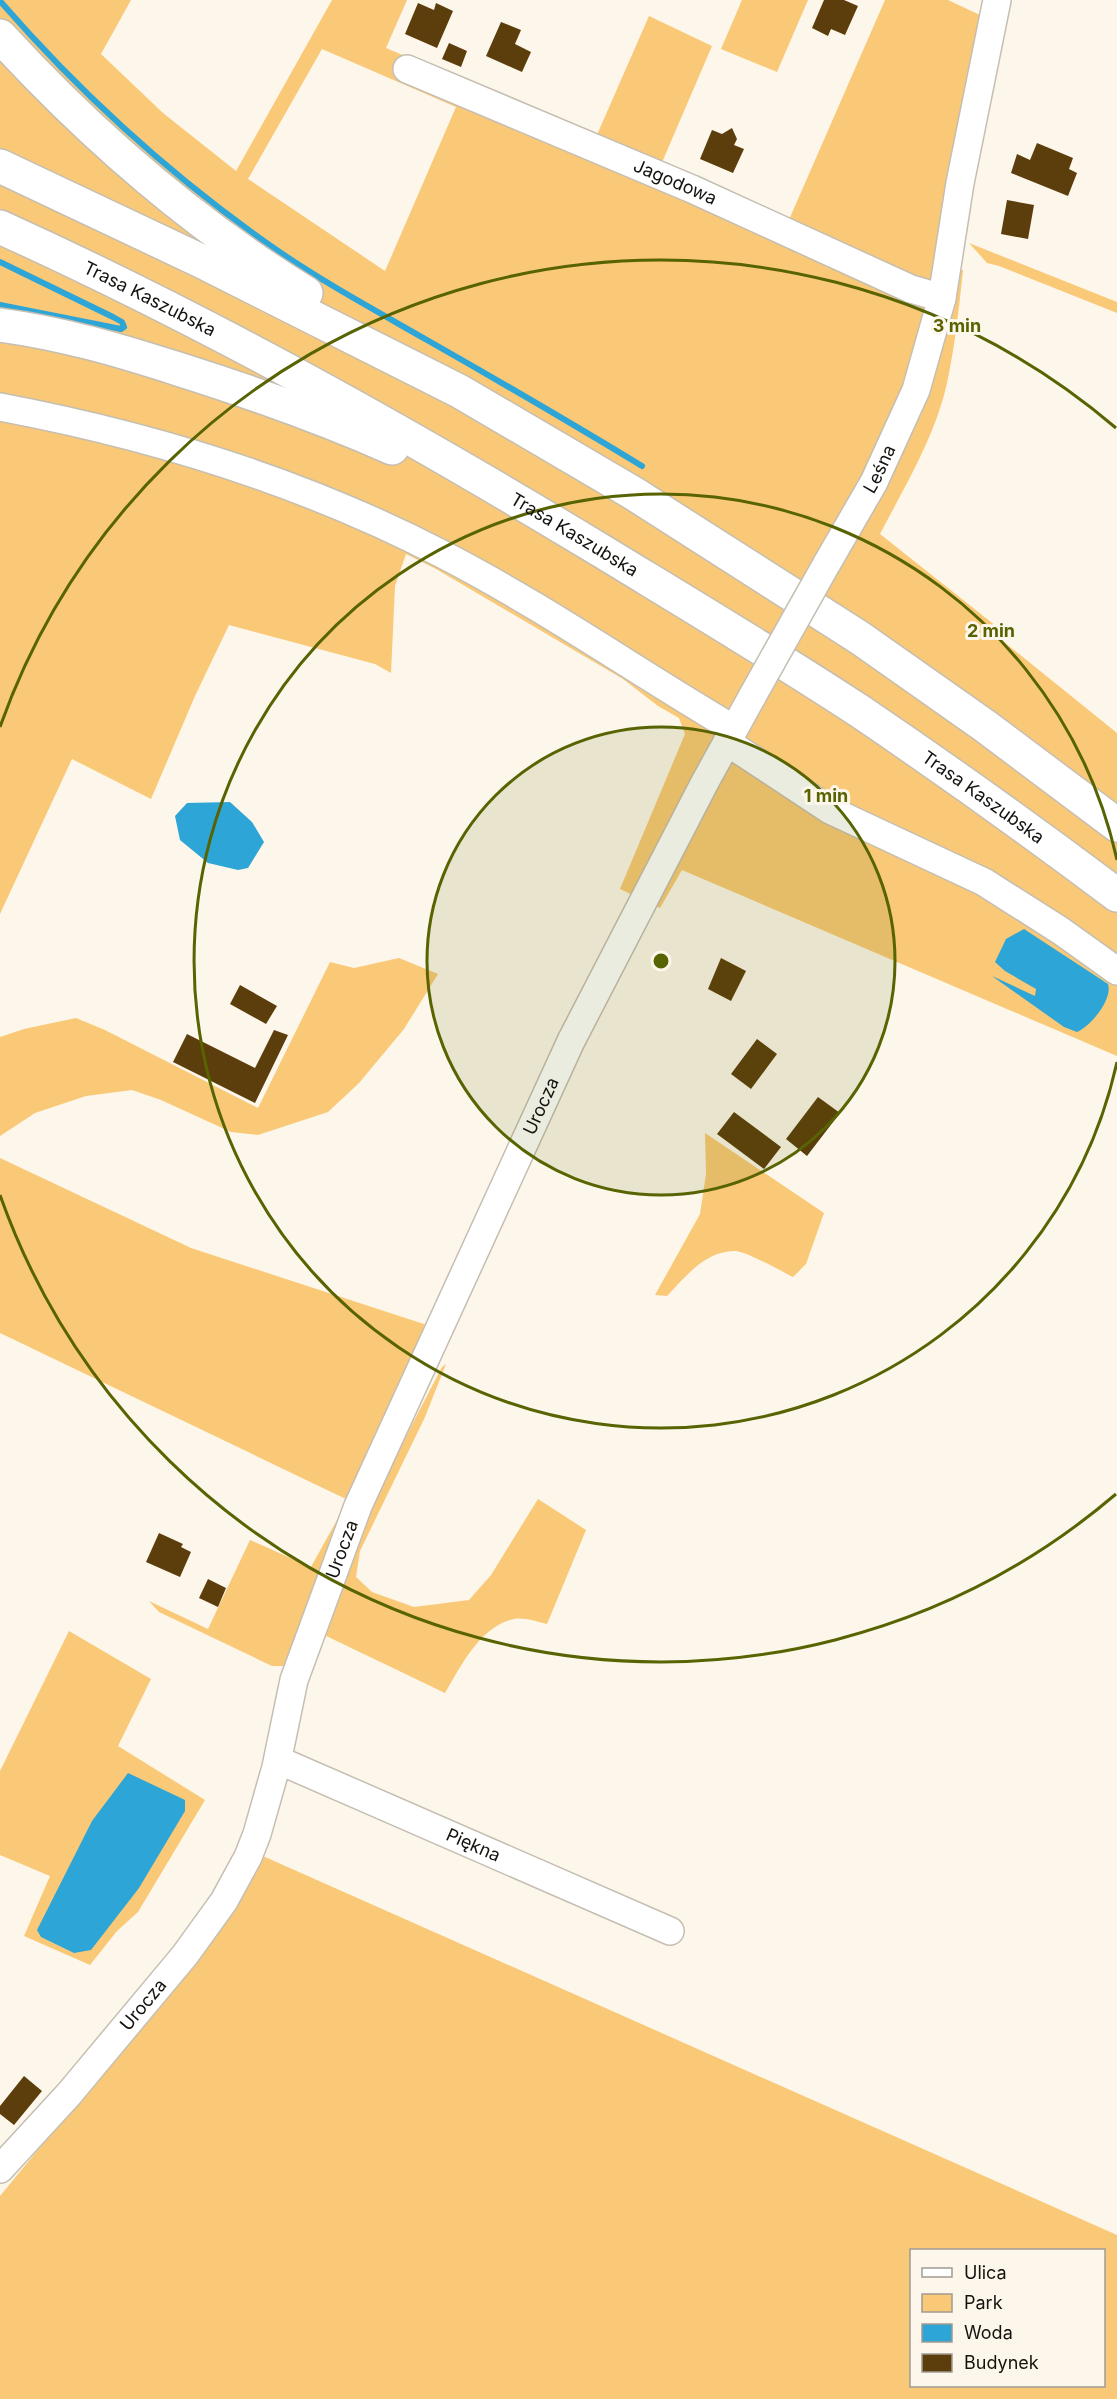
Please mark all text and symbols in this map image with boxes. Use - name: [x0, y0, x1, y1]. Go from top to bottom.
- street label: Jagodowa: [630, 155, 720, 209]
- street label: Trasa Kaszubska: [80, 257, 219, 340]
- text: 3 min: [933, 315, 981, 336]
- street label: Leśna: [859, 441, 900, 497]
- street label: Trasa Kaszubska: [507, 488, 642, 581]
- text: 2 min: [967, 620, 1015, 641]
- street label: Trasa Kaszubska: [918, 746, 1049, 848]
- text: 1 min: [804, 785, 848, 806]
- centre of rings: [651, 951, 671, 971]
- street label: Urocza: [518, 1074, 563, 1138]
- street label: Urocza: [321, 1517, 362, 1581]
- street label: Piękna: [443, 1824, 504, 1866]
- street label: Urocza: [115, 1974, 171, 2035]
- legend: [910, 2249, 1105, 2387]
- text: Ulica: [964, 2262, 1007, 2283]
- text: Park: [964, 2292, 1003, 2313]
- text: Woda: [964, 2322, 1013, 2343]
- text: Budynek: [964, 2352, 1039, 2373]

